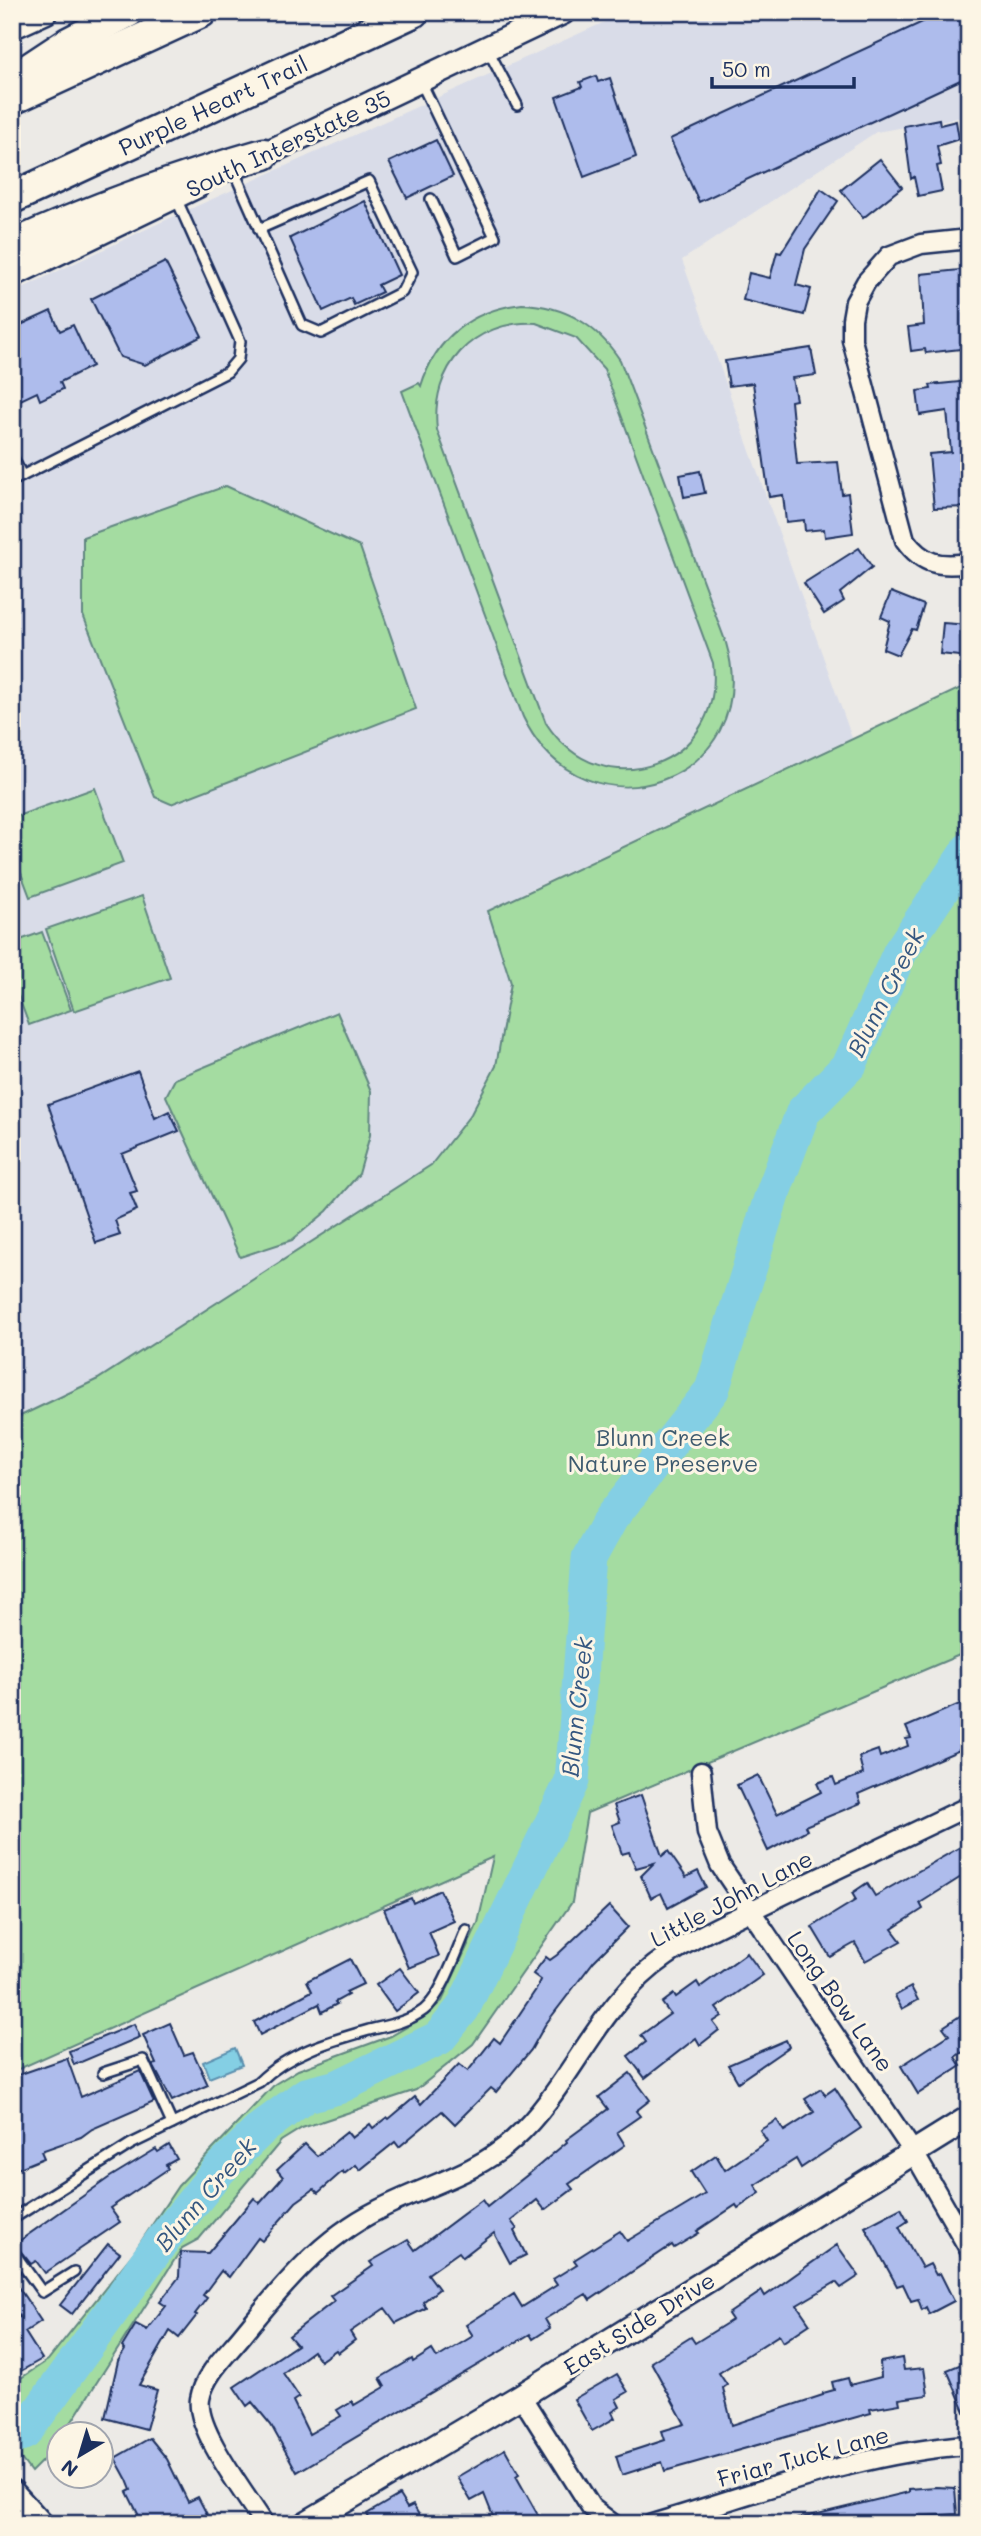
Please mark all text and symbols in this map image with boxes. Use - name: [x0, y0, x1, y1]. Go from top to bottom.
- scale bar: [712, 46, 853, 90]
- street label: Purple Heart Trail: [114, 48, 312, 162]
- text: 50 m: [722, 55, 771, 82]
- street label: South Interstate 35: [181, 82, 395, 204]
- water label: Blunn Creek: [839, 921, 931, 1061]
- park label: Blunn Creek Nature Preserve: [568, 1422, 758, 1478]
- water label: Blunn Creek: [553, 1635, 599, 1778]
- street label: Little John Lane: [645, 1843, 817, 1953]
- street label: Long Bow Lane: [781, 1925, 901, 2077]
- water label: Blunn Creek: [147, 2130, 263, 2257]
- street label: East Side Drive: [558, 2264, 720, 2382]
- street label: Friar Tuck Lane: [714, 2419, 892, 2493]
- north arrow: [46, 2420, 116, 2490]
- text: N: [56, 2455, 83, 2483]

